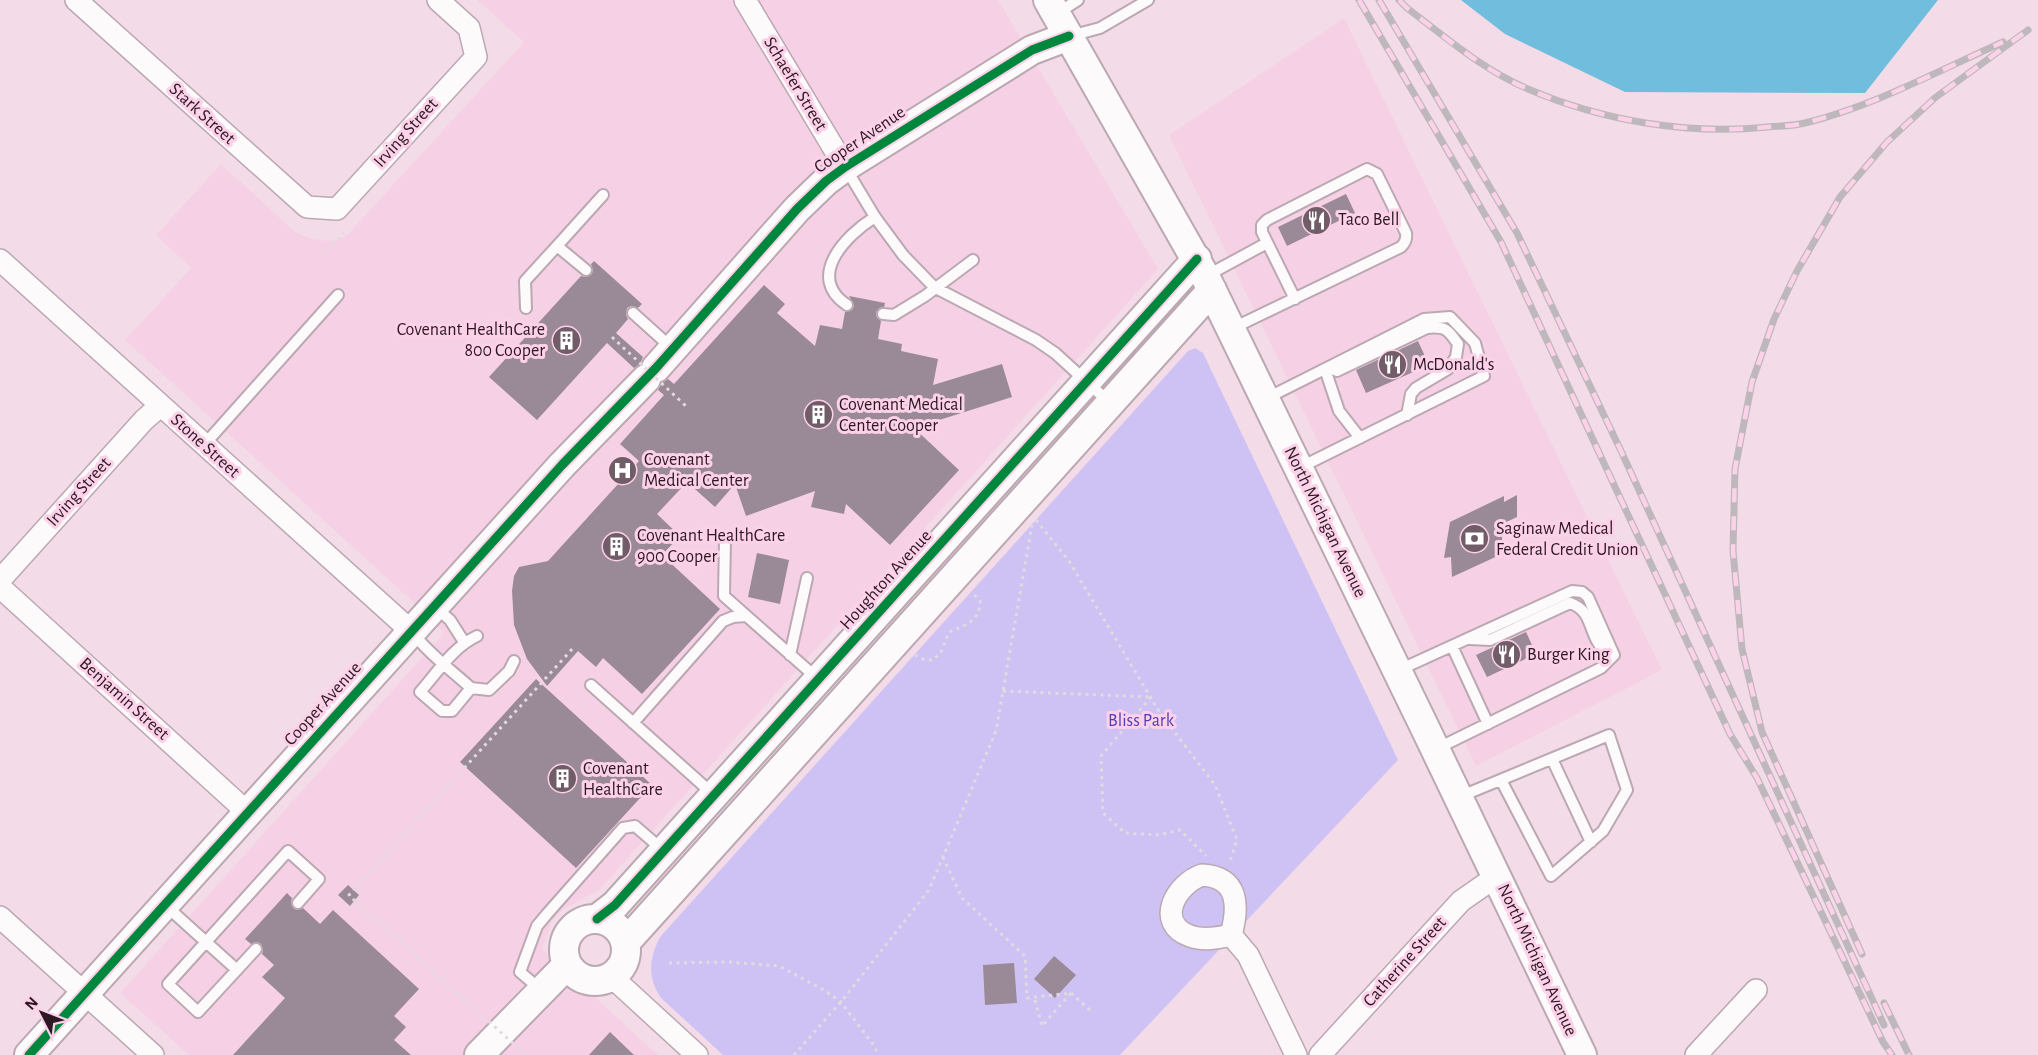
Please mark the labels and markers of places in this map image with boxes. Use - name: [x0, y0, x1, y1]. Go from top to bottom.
- restaurant icon: Taco Bell: [1301, 204, 1333, 236]
- place label: Taco Bell: [1338, 211, 1399, 229]
- place label: Covenant HealthCare 800 Cooper: [397, 321, 545, 360]
- building icon: Covenant HealthCare 800 Cooper: [550, 324, 582, 356]
- restaurant icon: McDonald's: [1376, 349, 1408, 381]
- place label: McDonald's: [1413, 356, 1495, 374]
- place label: Covenant Medical Center Cooper: [839, 396, 963, 435]
- building icon: Covenant Medical Center Cooper: [802, 399, 834, 431]
- place label: Covenant Medical Center: [644, 451, 749, 490]
- hospital icon: Covenant Medical Center: [607, 454, 639, 486]
- place label: Saginaw Medical Federal Credit Union: [1496, 520, 1638, 559]
- bank icon: Saginaw Medical Federal Credit Union: [1459, 523, 1491, 555]
- place label: Covenant HealthCare 900 Cooper: [637, 527, 785, 566]
- building icon: Covenant HealthCare 900 Cooper: [600, 530, 632, 562]
- restaurant icon: Burger King: [1490, 639, 1522, 671]
- place label: Burger King: [1527, 646, 1610, 664]
- place label: Covenant HealthCare: [583, 760, 663, 799]
- building icon: Covenant HealthCare: [546, 763, 578, 795]

